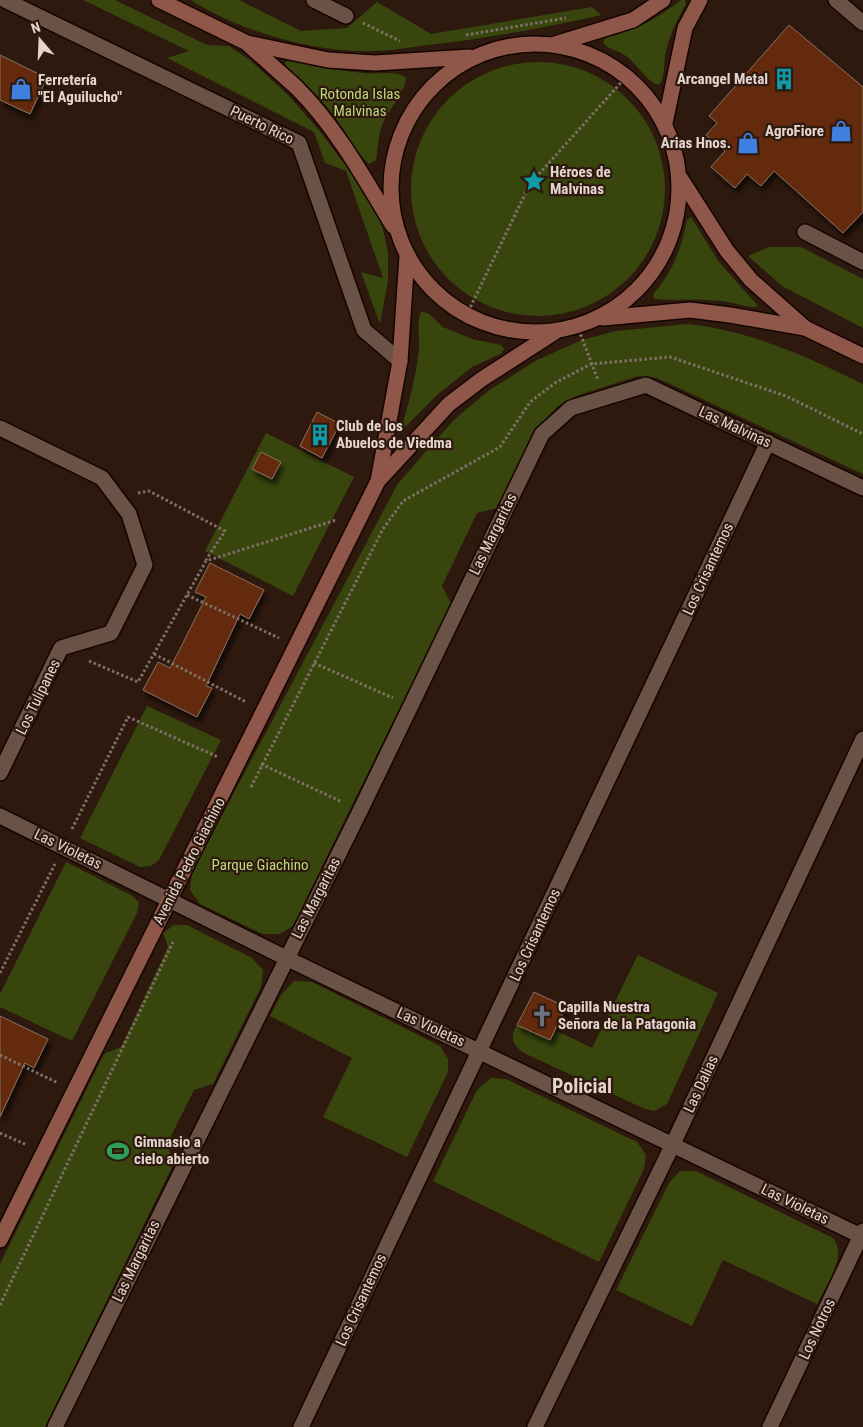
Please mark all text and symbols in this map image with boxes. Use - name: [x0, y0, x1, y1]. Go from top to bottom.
- north arrow: [15, 15, 65, 65]
- text: N: [29, 19, 42, 37]
- building icon: Arcangel Metal: [771, 66, 797, 92]
- place label: Arcangel Metal: [677, 70, 768, 88]
- place label: Ferretería "El Aguilucho": [38, 71, 122, 106]
- shop icon: Ferretería "El Aguilucho": [8, 76, 34, 102]
- park label: Rotonda Islas Malvinas: [320, 85, 401, 120]
- street label: Puerto Rico: [227, 102, 297, 148]
- shop icon: AgroFiore: [828, 118, 854, 144]
- place label: AgroFiore: [765, 122, 824, 140]
- shop icon: Arias Hnos.: [735, 130, 761, 156]
- place label: Arias Hnos.: [661, 134, 731, 152]
- place label: Héroes de Malvinas: [550, 163, 611, 198]
- place icon: Héroes de Malvinas: [521, 168, 547, 194]
- street label: Las Malvinas: [696, 402, 774, 452]
- place label: Club de los Abuelos de Viedma: [336, 417, 452, 452]
- building icon: Club de los Abuelos de Viedma: [307, 422, 333, 448]
- street label: Las Margaritas: [465, 490, 521, 578]
- street label: Los Crisantemos: [679, 520, 737, 618]
- street label: Los Tulipanes: [12, 656, 64, 738]
- street label: Avenida Pedro Giachino: [149, 794, 229, 928]
- street label: Las Violetas: [31, 825, 105, 873]
- street label: Las Margaritas: [288, 854, 344, 942]
- park label: Parque Giachino: [212, 856, 308, 874]
- street label: Los Crisantemos: [506, 886, 564, 984]
- place label: Capilla Nuestra Señora de la Patagonia: [558, 998, 696, 1033]
- street label: Las Violetas: [394, 1003, 468, 1051]
- church icon: Capilla Nuestra Señora de la Patagonia: [529, 1003, 555, 1029]
- street label: Las Dalias: [680, 1052, 722, 1116]
- district label: Policial: [552, 1074, 612, 1098]
- place label: Gimnasio a cielo abierto: [134, 1133, 209, 1168]
- sports icon: Gimnasio a cielo abierto: [105, 1138, 131, 1164]
- street label: Las Violetas: [758, 1180, 832, 1228]
- street label: Las Margaritas: [108, 1217, 164, 1305]
- street label: Los Crisantemos: [332, 1251, 390, 1349]
- street label: Los Notros: [795, 1296, 839, 1362]

